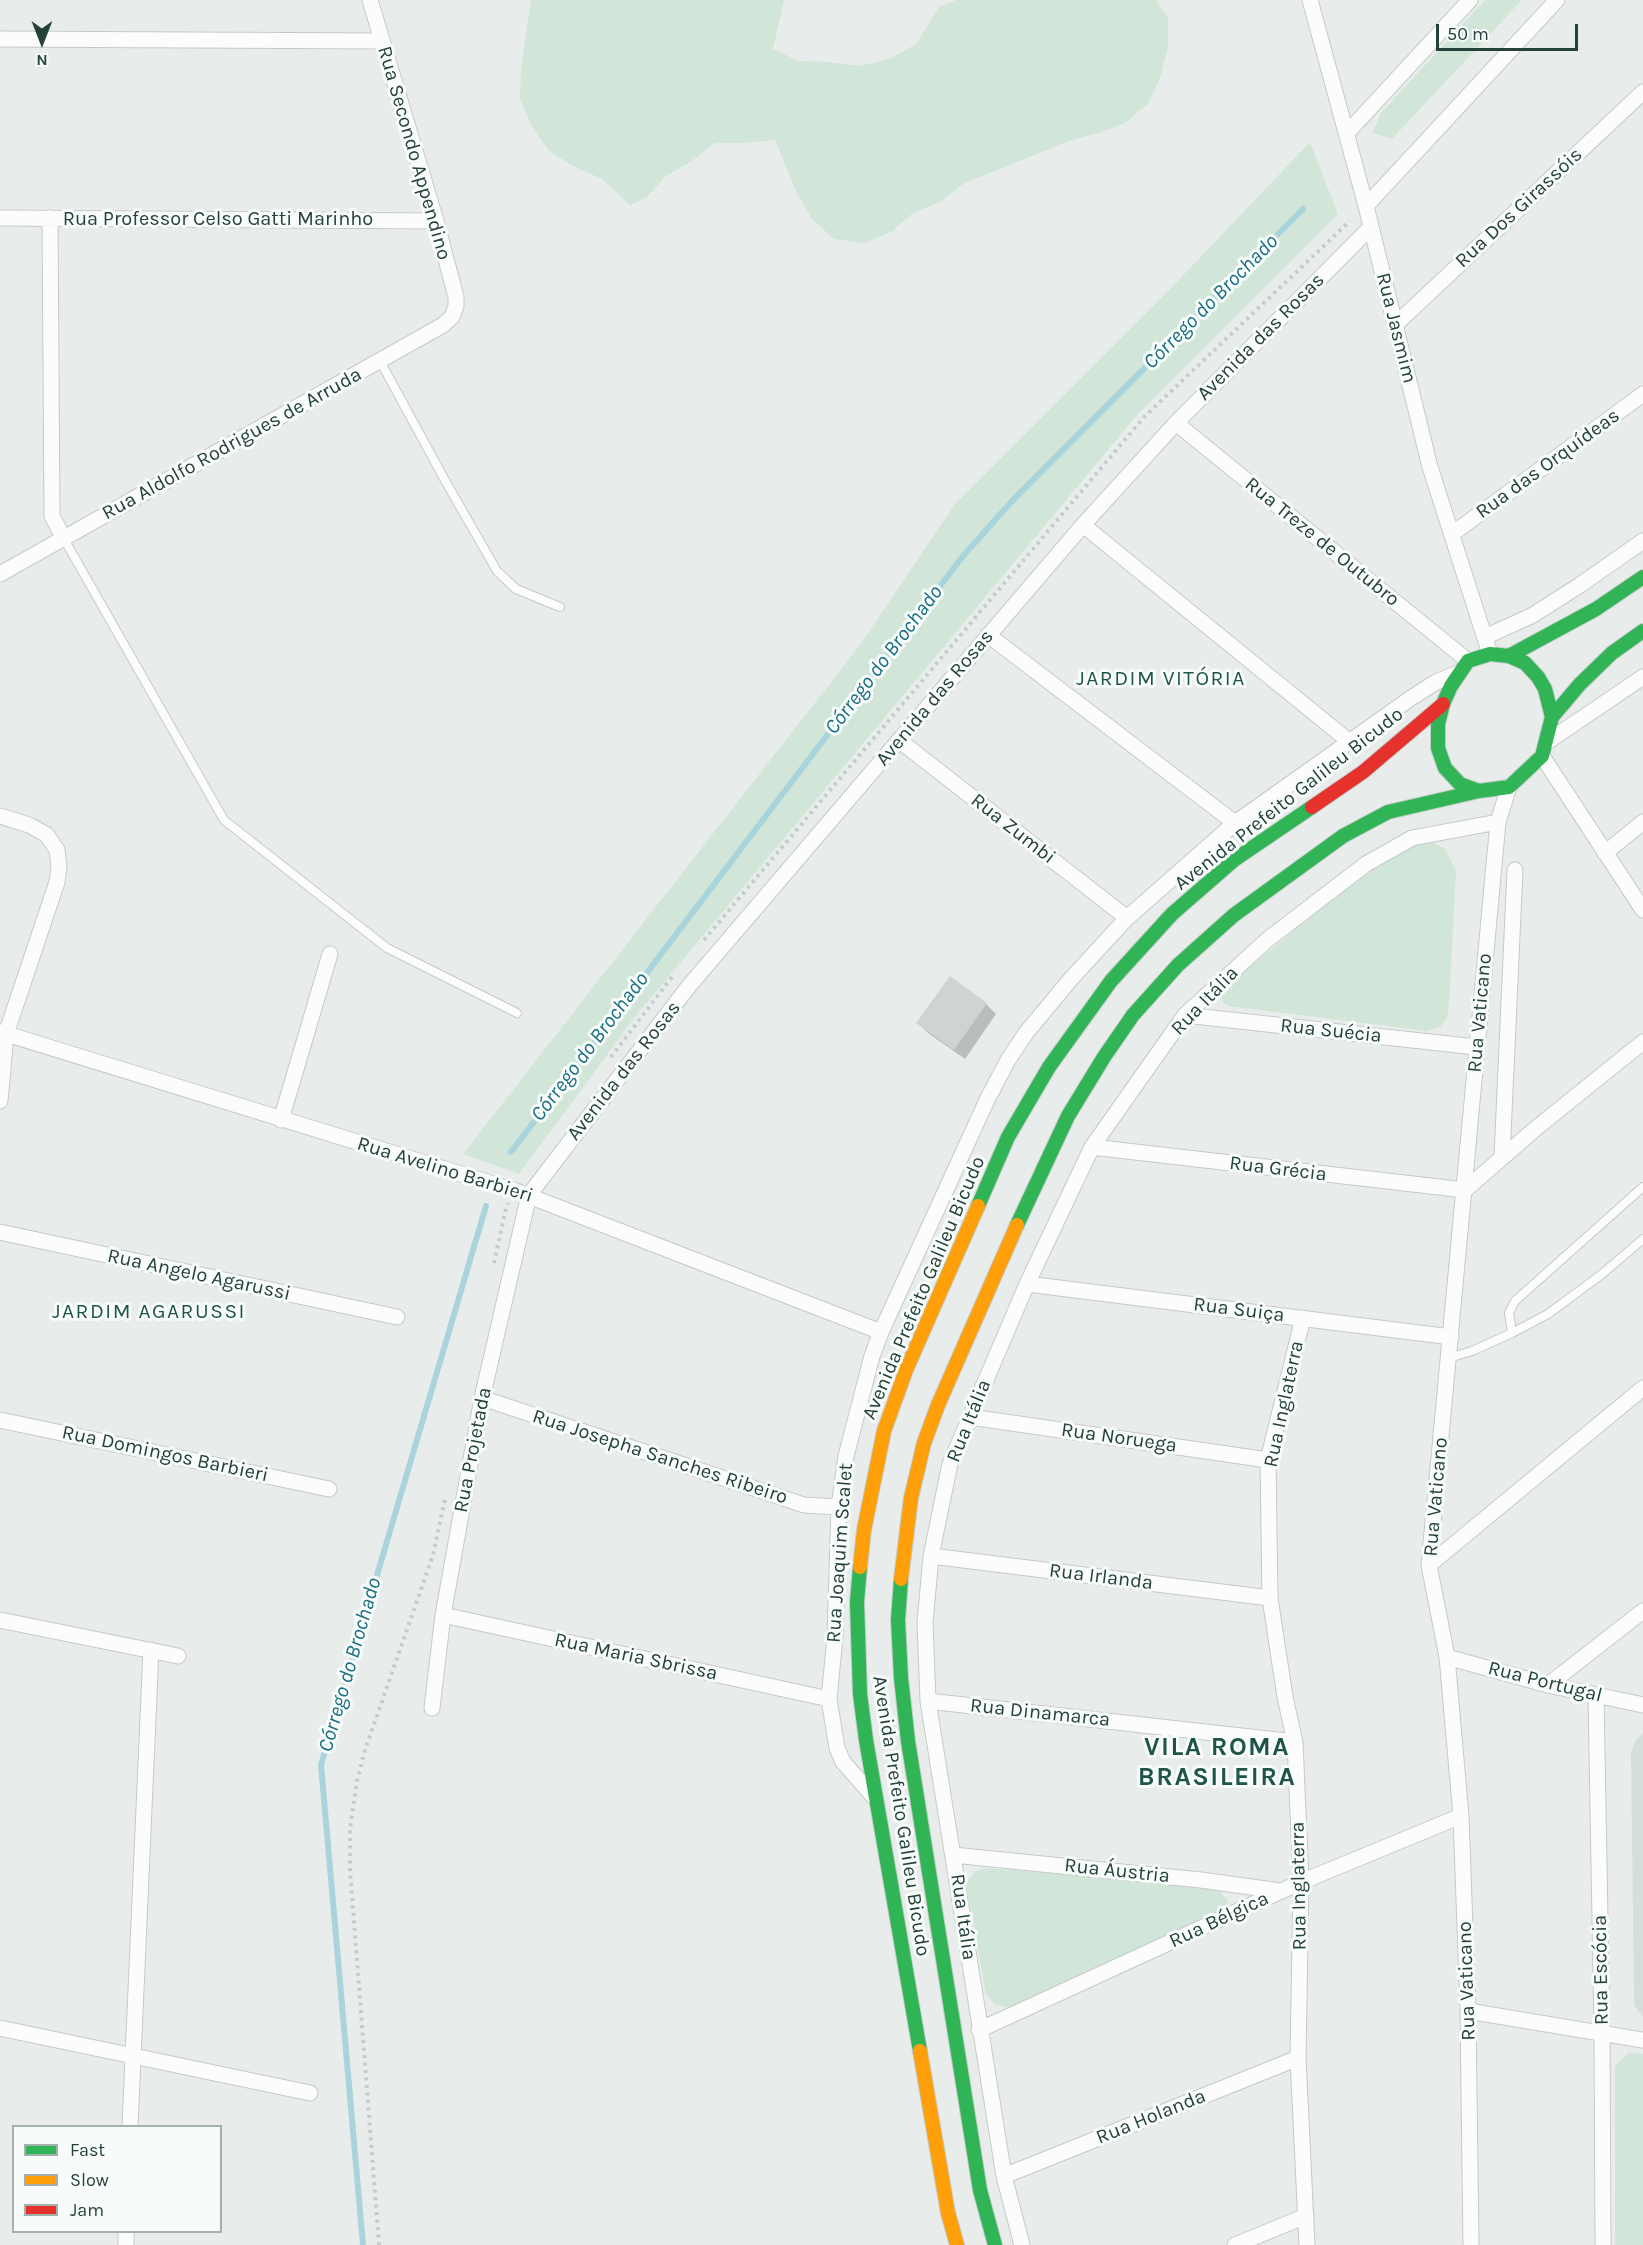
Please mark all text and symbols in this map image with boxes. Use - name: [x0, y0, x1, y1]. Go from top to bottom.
- north arrow: [12, 12, 72, 72]
- scale bar: [1439, 12, 1582, 50]
- text: 50 m: [1447, 23, 1489, 45]
- street label: Rua Secondo Appendino: [372, 43, 456, 263]
- text: N: [36, 51, 48, 70]
- street label: Rua Dos Girassóis: [1450, 143, 1588, 273]
- street label: Rua Professor Celso Gatti Marinho: [63, 207, 373, 231]
- water label: Córrego do Brochado: [1138, 229, 1284, 375]
- street label: Avenida das Rosas: [1192, 268, 1330, 406]
- street label: Rua Jasmim: [1371, 270, 1421, 386]
- street label: Rua Aldolfo Rodrigues de Arruda: [98, 362, 366, 526]
- street label: Rua das Orquídeas: [1471, 404, 1625, 524]
- street label: Rua Treze de Outubro: [1240, 472, 1404, 612]
- water label: Córrego do Brochado: [820, 581, 948, 739]
- street label: Avenida das Rosas: [871, 625, 999, 771]
- district label: JARDIM VITÓRIA: [1076, 666, 1246, 692]
- street label: Avenida Prefeito Galileu Bicudo: [1170, 702, 1408, 896]
- street label: Rua Zumbi: [966, 789, 1060, 869]
- street label: Rua Vaticano: [1463, 952, 1497, 1074]
- street label: Rua Itália: [1166, 961, 1244, 1041]
- water label: Córrego do Brochado: [526, 968, 654, 1126]
- street label: Avenida das Rosas: [562, 996, 686, 1146]
- street label: Rua Suécia: [1279, 1014, 1383, 1048]
- street label: Rua Avelino Barbieri: [354, 1132, 536, 1208]
- street label: Rua Grécia: [1228, 1151, 1328, 1187]
- street label: Avenida Prefeito Galileu Bicudo: [858, 1153, 990, 1423]
- street label: Rua Angelo Agarussi: [105, 1244, 293, 1306]
- street label: Rua Suiça: [1192, 1293, 1286, 1327]
- district label: JARDIM AGARUSSI: [52, 1299, 246, 1325]
- street label: Rua Inglaterra: [1259, 1338, 1309, 1470]
- street label: Rua Itália: [942, 1376, 996, 1466]
- street label: Rua Projetada: [449, 1385, 497, 1515]
- street label: Rua Josepha Sanches Ribeiro: [529, 1404, 791, 1510]
- street label: Rua Noruega: [1060, 1418, 1178, 1458]
- street label: Rua Domingos Barbieri: [60, 1420, 270, 1488]
- street label: Rua Vaticano: [1419, 1436, 1453, 1558]
- street label: Rua Joaquim Scalet: [822, 1462, 858, 1644]
- street label: Rua Irlanda: [1048, 1559, 1154, 1595]
- water label: Córrego do Brochado: [313, 1575, 387, 1755]
- street label: Rua Maria Sbrissa: [552, 1628, 720, 1686]
- street label: Rua Portugal: [1485, 1656, 1605, 1708]
- street label: Avenida Prefeito Galileu Bicudo: [867, 1674, 935, 1958]
- street label: Rua Dinamarca: [969, 1694, 1111, 1732]
- district label: VILA ROMA BRASILEIRA: [1138, 1732, 1296, 1793]
- street label: Rua Inglaterra: [1286, 1821, 1312, 1951]
- street label: Rua Áustria: [1063, 1854, 1171, 1888]
- street label: Rua Itália: [945, 1872, 981, 1962]
- street label: Rua Bélgica: [1165, 1887, 1273, 1953]
- street label: Rua Escócia: [1588, 1915, 1614, 2025]
- street label: Rua Vaticano: [1453, 1921, 1481, 2041]
- street label: Rua Holanda: [1093, 2084, 1209, 2150]
- legend: [12, 2125, 222, 2233]
- text: Fast: [70, 2139, 105, 2161]
- text: Slow: [70, 2169, 109, 2191]
- text: Jam: [70, 2199, 104, 2221]

